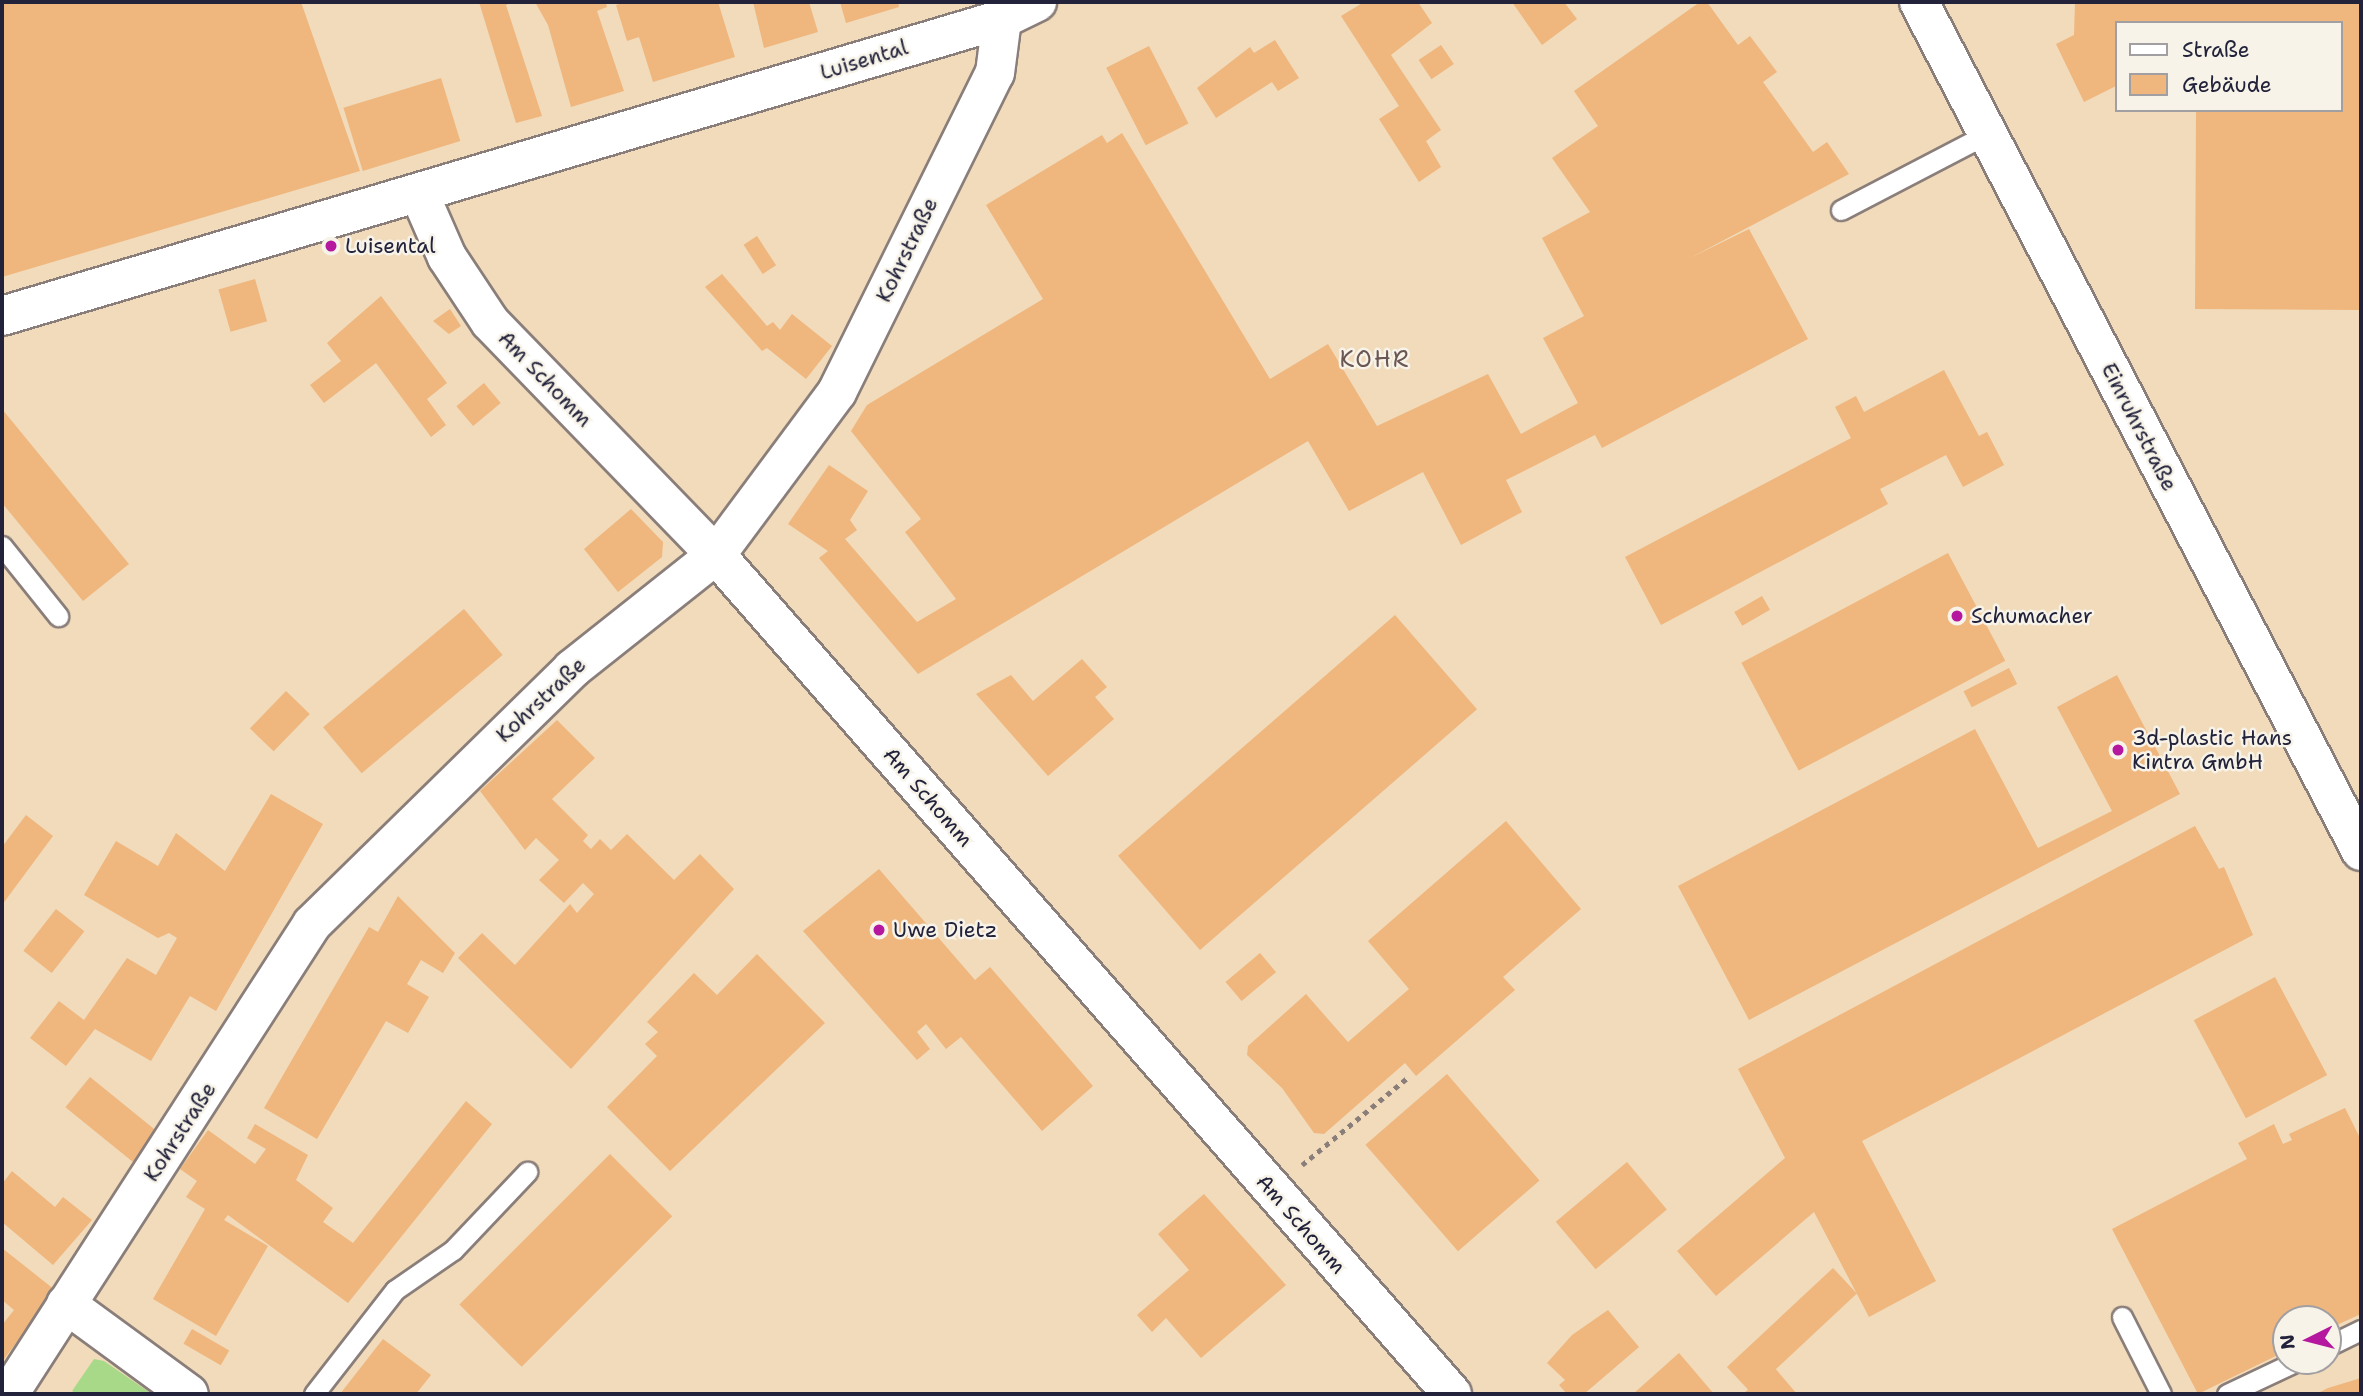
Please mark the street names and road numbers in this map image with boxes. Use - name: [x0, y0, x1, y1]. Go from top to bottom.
- street label: Luisental: [817, 35, 911, 85]
- street label: Kohrstraße: [871, 194, 943, 306]
- street label: Am Schomm: [493, 326, 597, 432]
- street label: Einruhrstraße: [2096, 359, 2182, 495]
- street label: Kohrstraße: [491, 652, 591, 748]
- street label: Am Schomm: [878, 742, 978, 852]
- street label: Kohrstraße: [139, 1078, 221, 1186]
- street label: Am Schomm: [1251, 1169, 1351, 1279]

